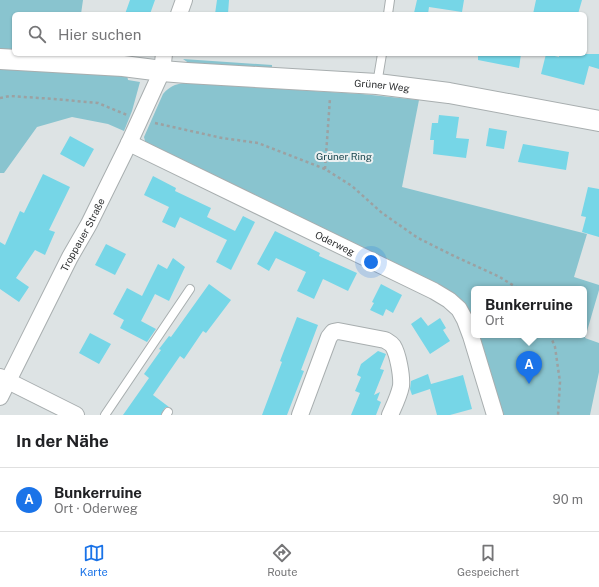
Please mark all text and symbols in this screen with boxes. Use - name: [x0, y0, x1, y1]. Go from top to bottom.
- search box: [12, 12, 587, 56]
- icon: search: [26, 23, 48, 45]
- text: Hier suchen: [58, 26, 141, 43]
- street label: Grüner Weg: [354, 77, 410, 94]
- park label: Grüner Ring: [316, 150, 372, 162]
- street label: Troppauer Straße: [58, 196, 107, 273]
- street label: Oderweg: [313, 228, 357, 258]
- your location: [361, 252, 381, 272]
- popup: [471, 286, 587, 338]
- text: Bunkerruine: [485, 296, 573, 313]
- text: Ort: [485, 313, 504, 328]
- pin: A: [516, 351, 542, 384]
- text: In der Nähe: [16, 431, 109, 451]
- text: Bunkerruine: [54, 484, 142, 501]
- text: A: [24, 492, 34, 507]
- text: 90 m: [553, 492, 583, 507]
- text: Ort · Oderweg: [54, 501, 138, 516]
- tab: Karte: [80, 542, 108, 578]
- tab: Route: [267, 542, 297, 578]
- tab: Gespeichert: [457, 542, 519, 578]

